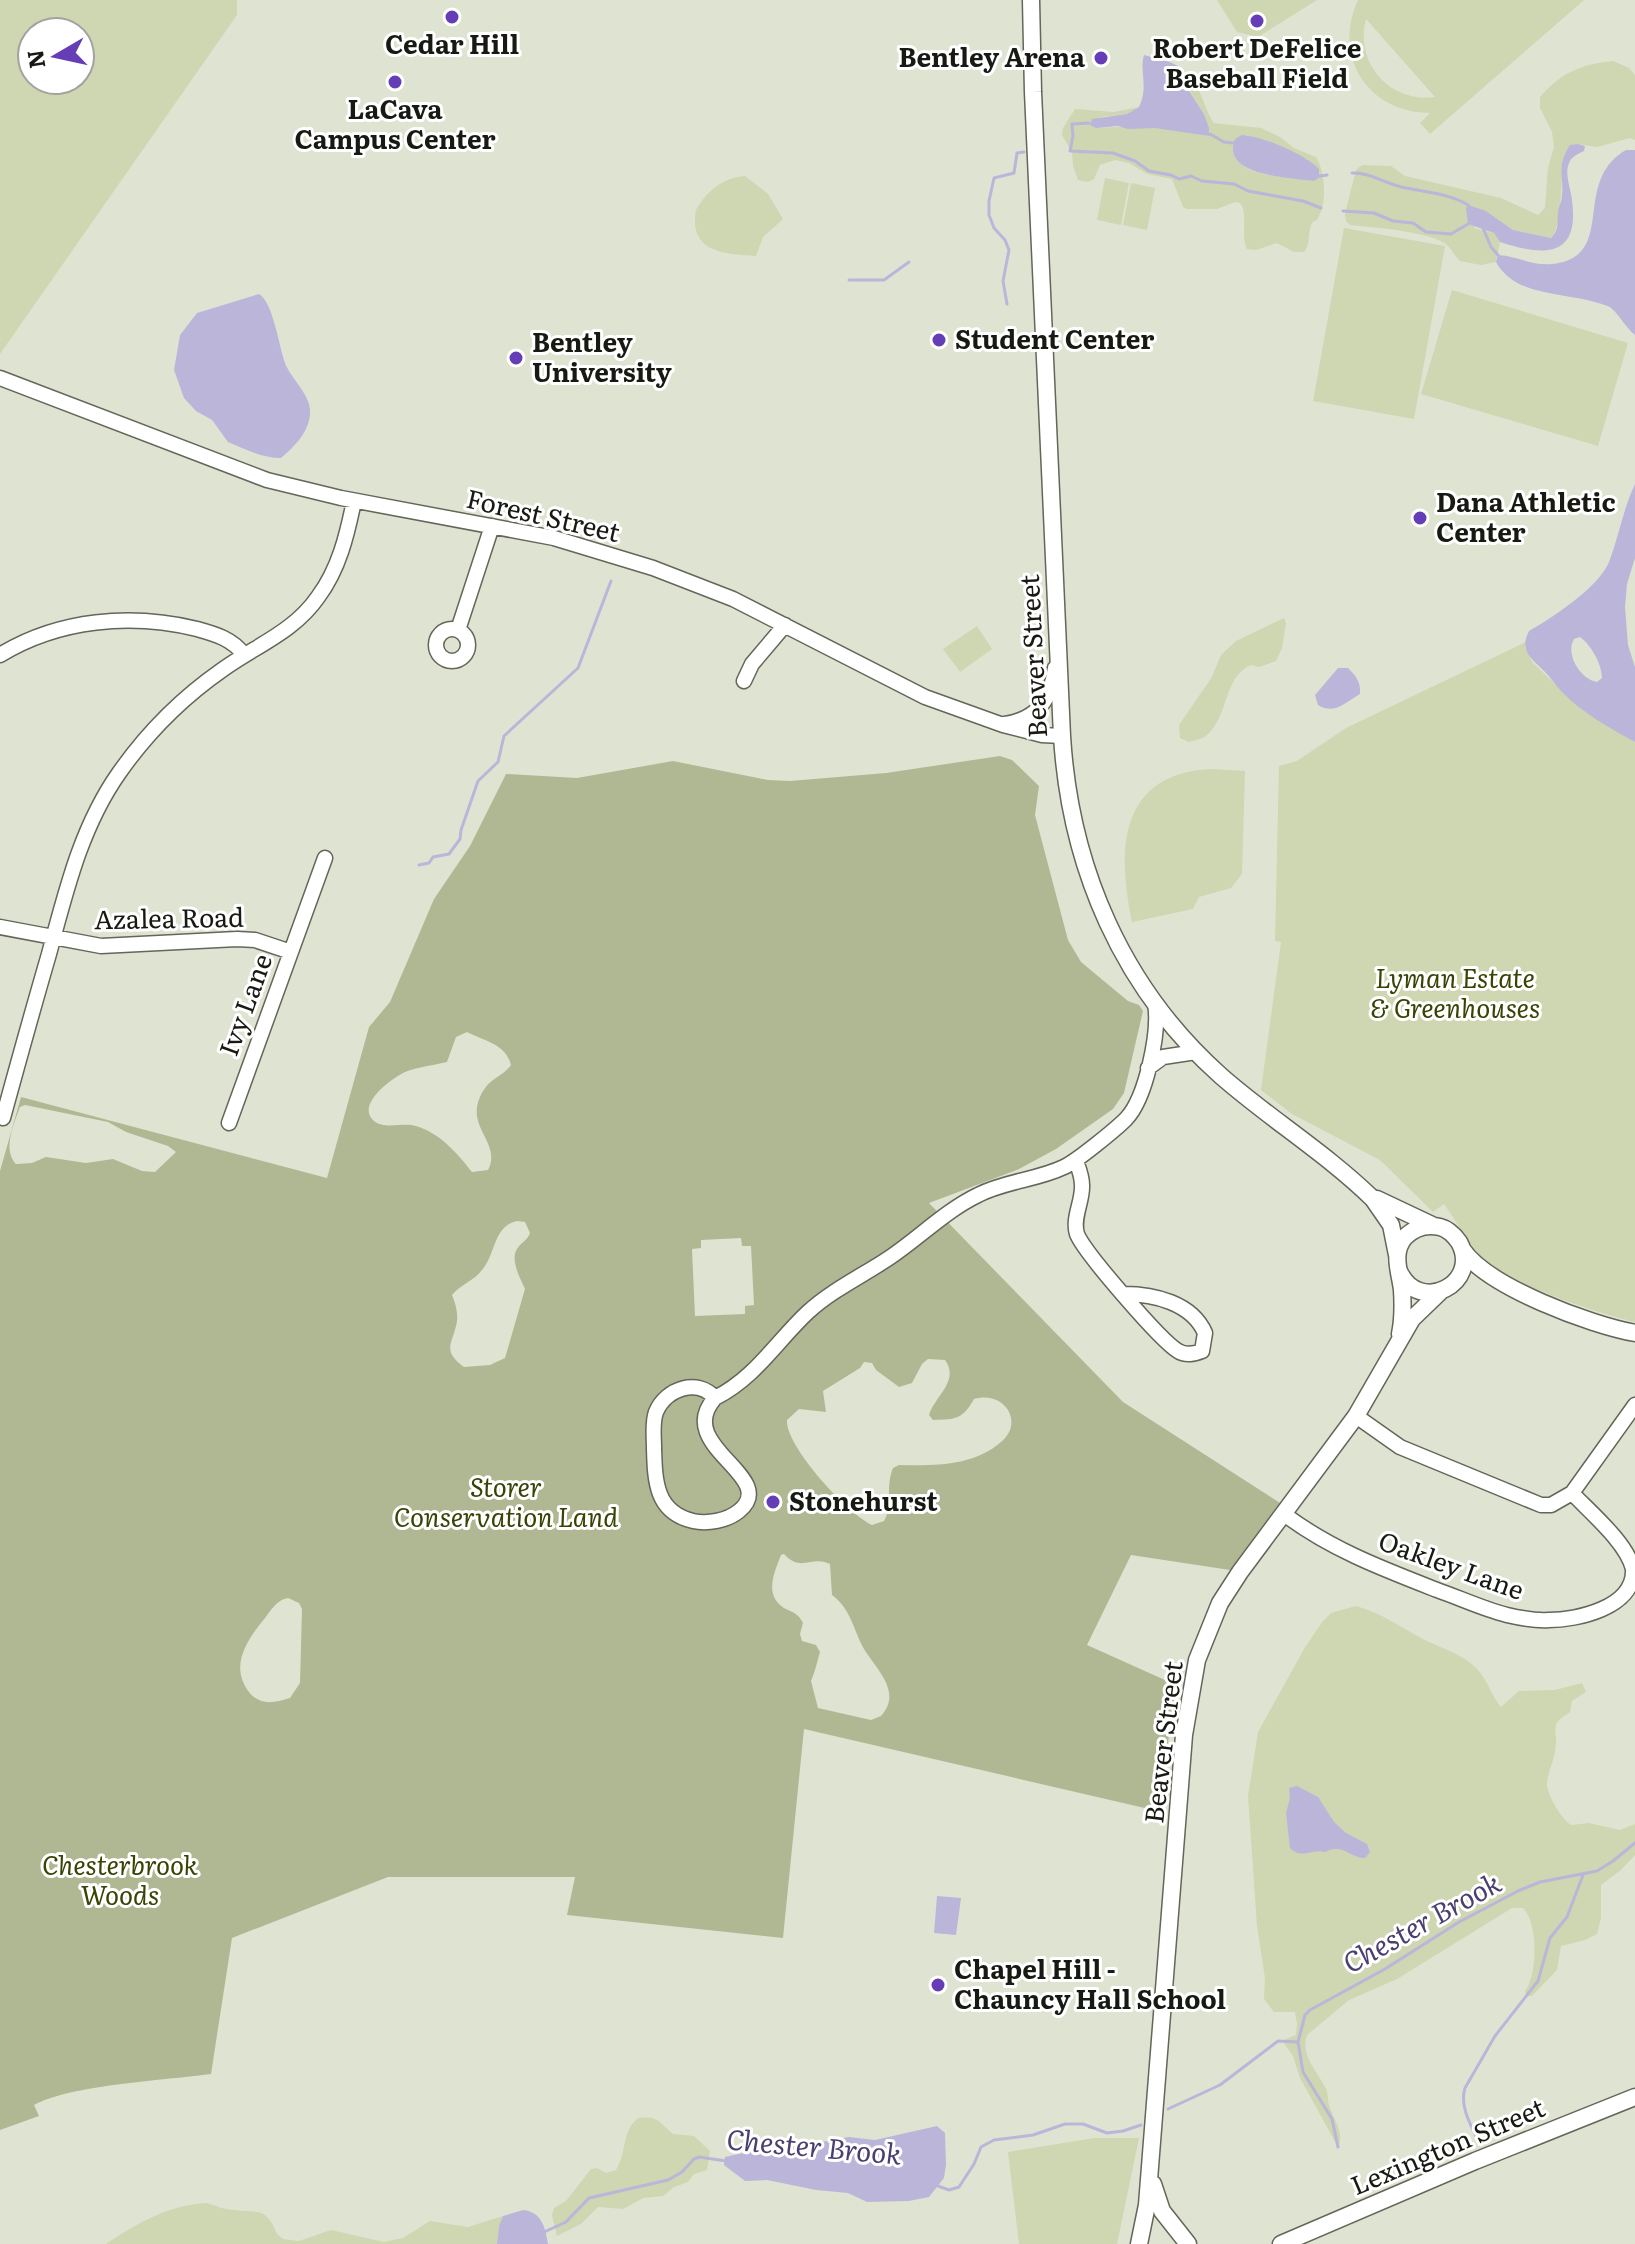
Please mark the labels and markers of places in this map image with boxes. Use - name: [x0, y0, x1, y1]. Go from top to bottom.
- marker: Cedar Hill: [443, 8, 461, 26]
- marker: Robert DeFelice Baseball Field: [1248, 12, 1266, 30]
- place label: Cedar Hill: [385, 23, 519, 62]
- place label: Robert DeFelice Baseball Field: [1153, 27, 1361, 96]
- place label: Bentley Arena: [899, 36, 1085, 75]
- marker: Bentley Arena: [1092, 49, 1110, 67]
- marker: LaCava Campus Center: [386, 73, 404, 91]
- place label: LaCava Campus Center: [294, 88, 496, 157]
- place label: Student Center: [955, 318, 1154, 357]
- place label: Bentley University: [532, 321, 672, 390]
- marker: Student Center: [930, 331, 948, 349]
- marker: Bentley University: [507, 349, 525, 367]
- place label: Dana Athletic Center: [1436, 481, 1616, 550]
- marker: Dana Athletic Center: [1411, 509, 1429, 527]
- place label: Stonehurst: [789, 1480, 938, 1519]
- marker: Stonehurst: [764, 1493, 782, 1511]
- place label: Chapel Hill - Chauncy Hall School: [954, 1948, 1226, 2017]
- marker: Chapel Hill - Chauncy Hall School: [929, 1976, 947, 1994]

